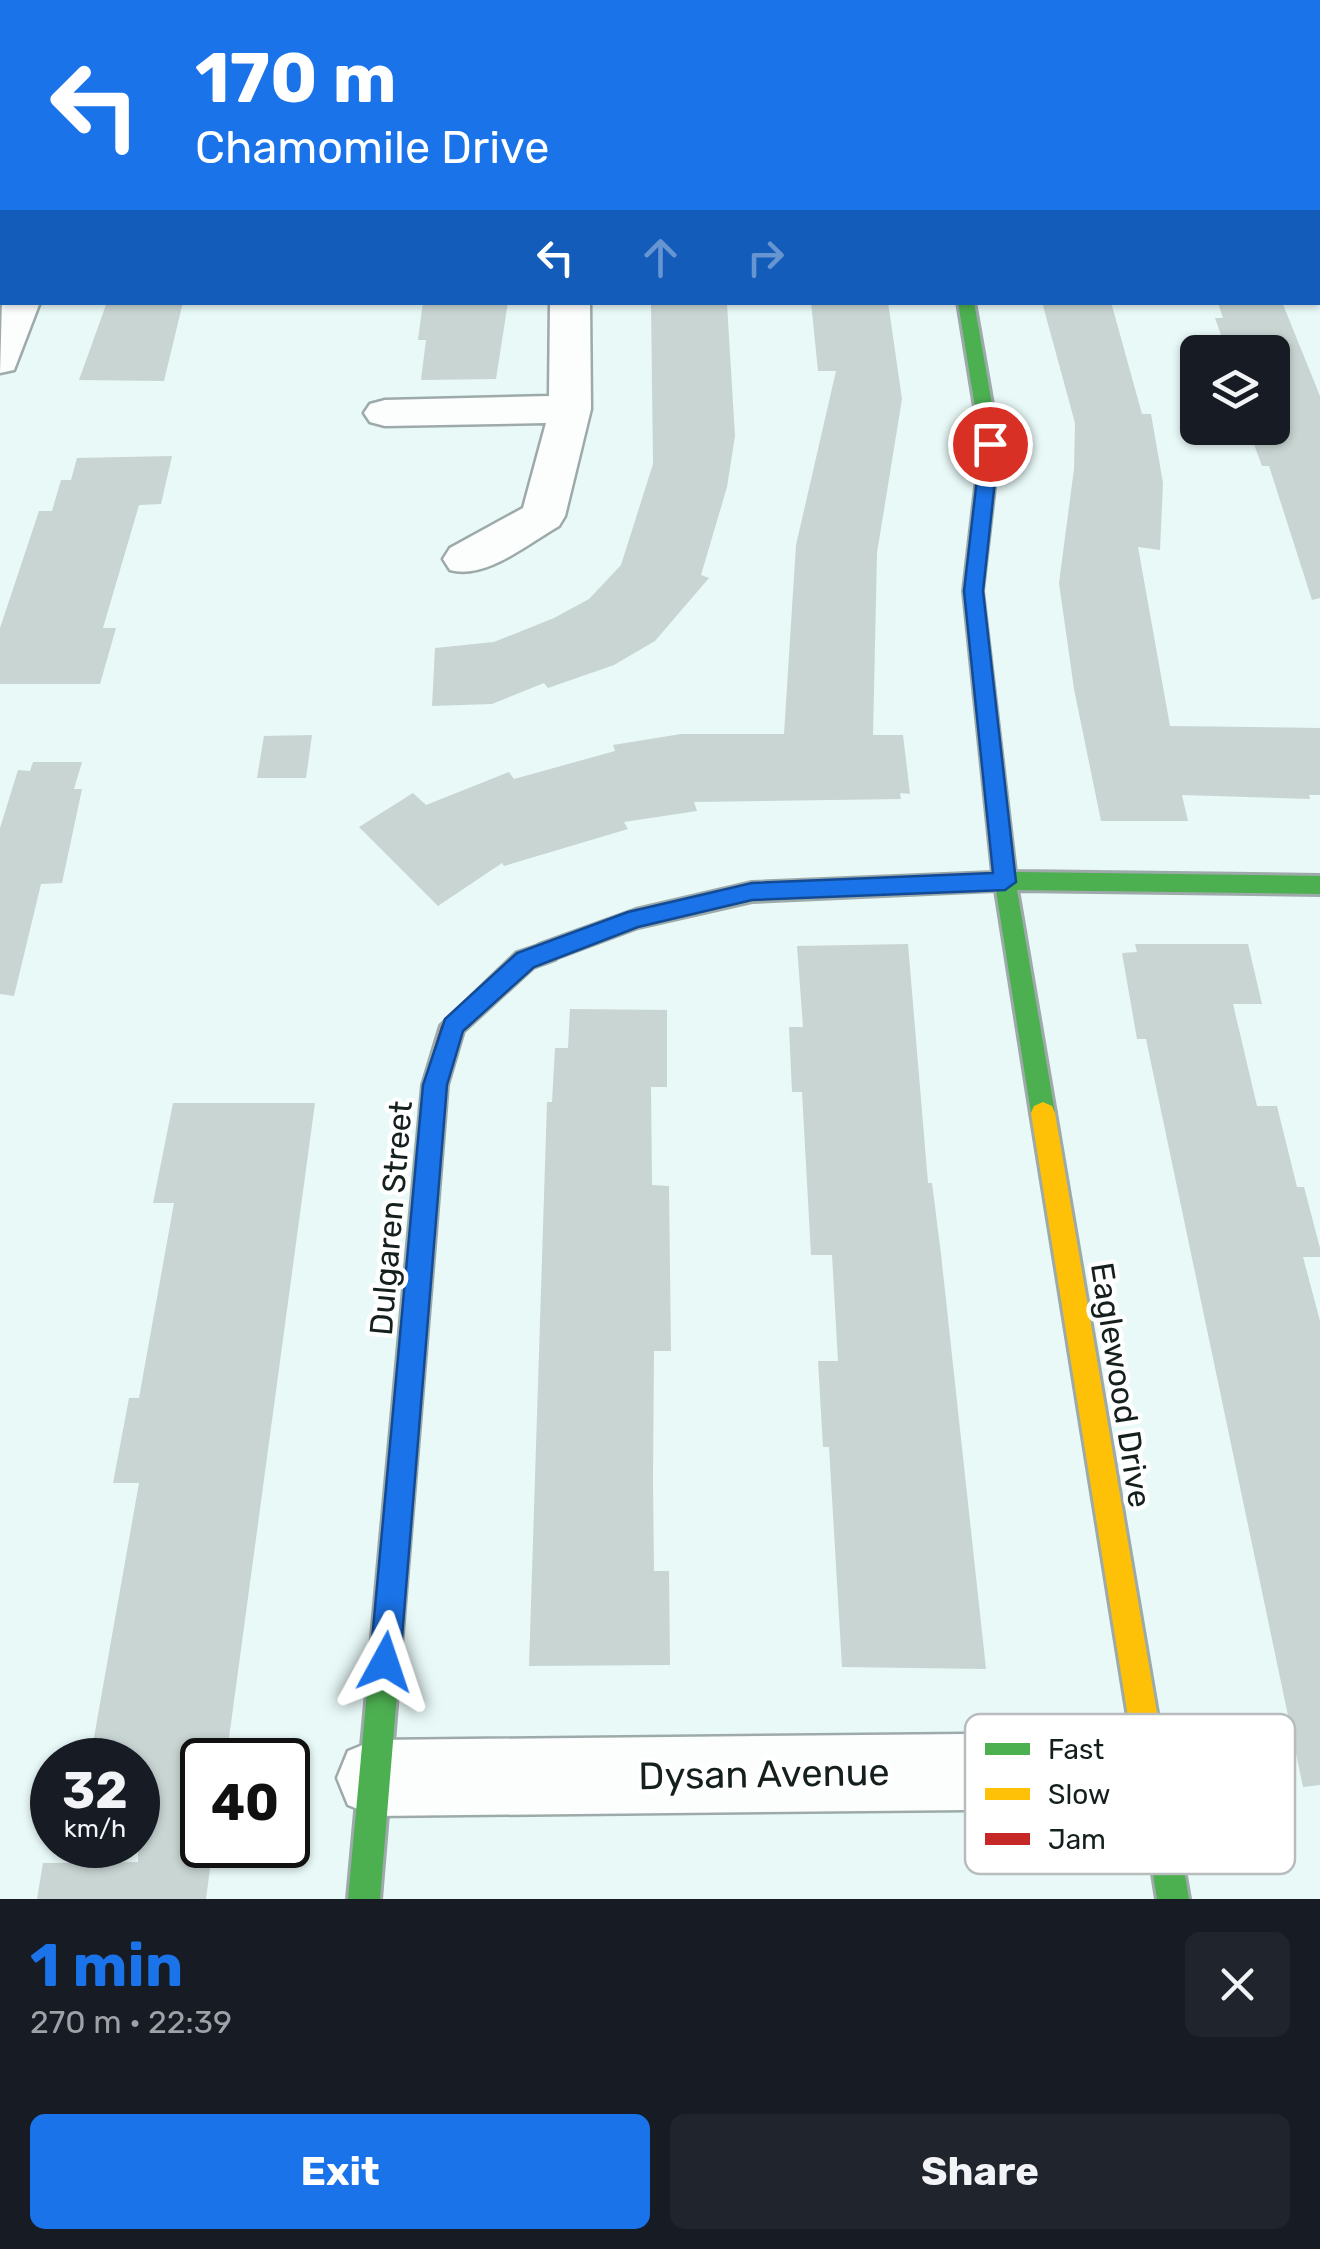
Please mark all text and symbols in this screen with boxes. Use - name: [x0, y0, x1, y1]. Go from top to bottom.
- text: 170 m: [195, 37, 397, 120]
- icon: left: [30, 40, 160, 170]
- text: Chamomile Drive: [195, 121, 549, 174]
- icon: left: [528, 230, 583, 285]
- icon: ahead: [633, 230, 688, 285]
- icon: right: [738, 230, 793, 285]
- map controls: [1180, 335, 1290, 445]
- button: layers: [1180, 335, 1290, 445]
- pin: [948, 402, 1033, 487]
- icon: arrive: [963, 417, 1018, 472]
- street label: Dulgaren Street: [362, 1099, 420, 1337]
- street label: Eaglewood Drive: [1083, 1260, 1159, 1510]
- position arrow: [333, 1610, 437, 1714]
- legend: [965, 1714, 1295, 1874]
- text: Fast: [1048, 1733, 1104, 1766]
- speed limit sign: 40: [180, 1738, 310, 1868]
- street label: Dysan Avenue: [638, 1749, 890, 1799]
- text: 32: [62, 1761, 128, 1821]
- text: Slow: [1048, 1778, 1110, 1811]
- text: km/h: [64, 1814, 126, 1843]
- text: Jam: [1048, 1823, 1106, 1856]
- text: 1 min: [30, 1930, 183, 2001]
- button: close: [1185, 1932, 1290, 2037]
- text: 270 m · 22:39: [30, 2003, 232, 2041]
- button: Exit: [30, 2114, 650, 2229]
- button: Share: [670, 2114, 1290, 2229]

